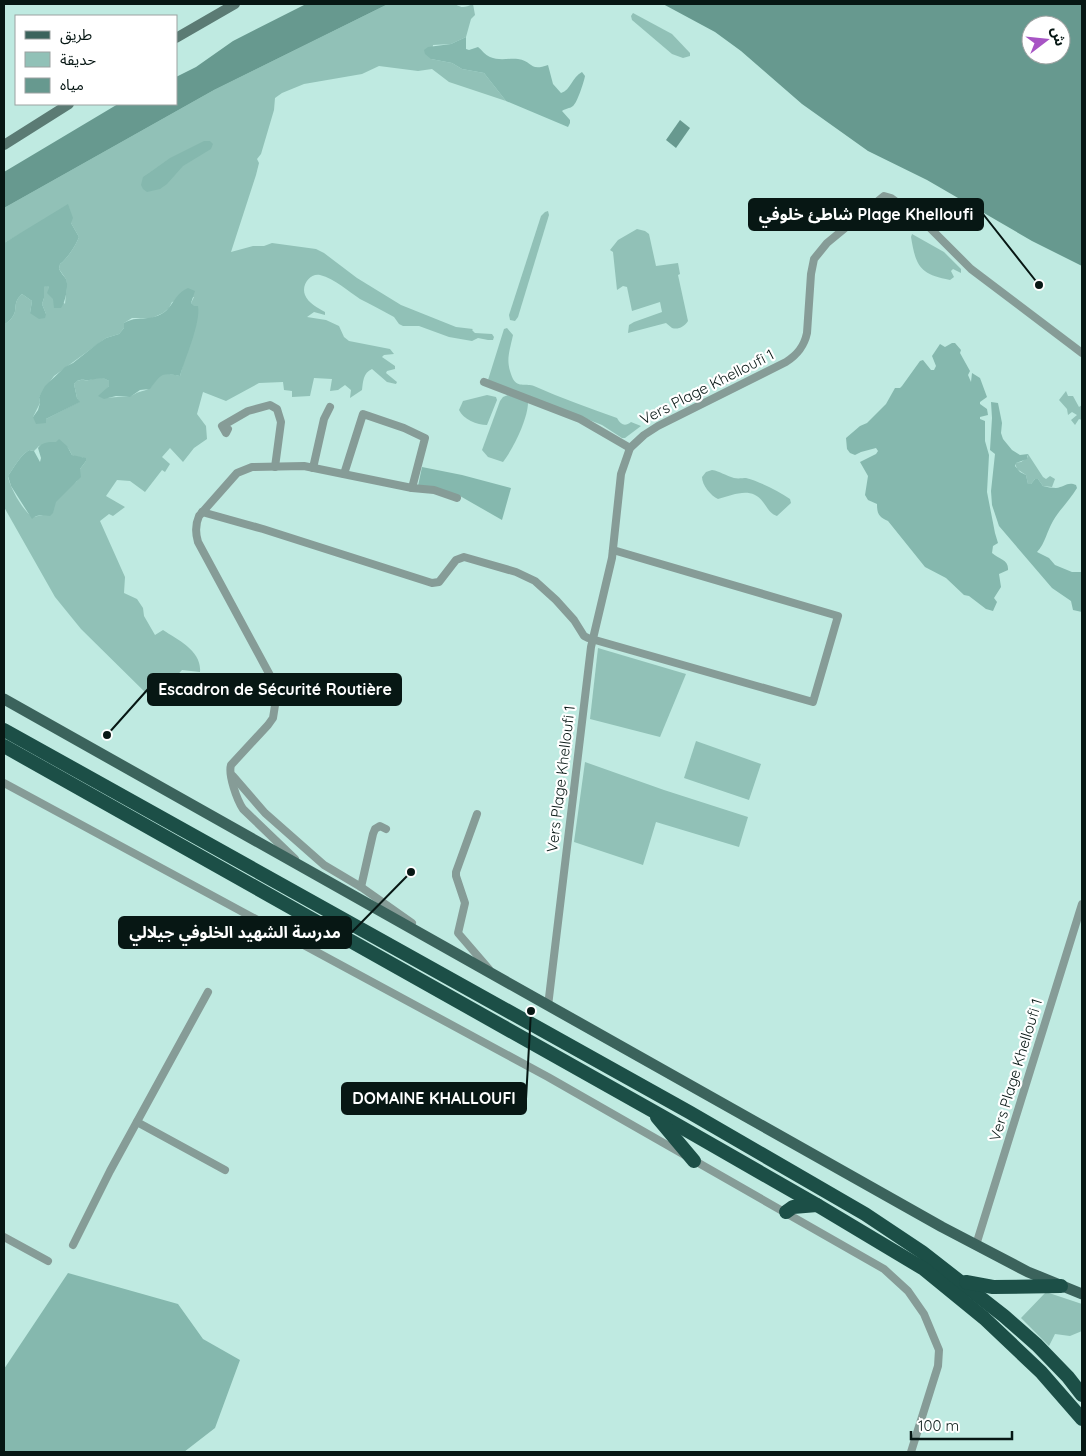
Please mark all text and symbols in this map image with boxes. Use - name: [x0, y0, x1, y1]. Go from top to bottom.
- legend: [15, 15, 178, 105]
- north arrow: [1021, 15, 1071, 65]
- text: طريق: [60, 25, 92, 45]
- text: ش: [1047, 25, 1070, 48]
- text: حديقة: [60, 50, 96, 69]
- text: مياه: [60, 75, 84, 94]
- callout: شاطئ خلوفي Plage Khelloufi: [749, 199, 983, 230]
- text: شاطئ خلوفي Plage Khelloufi: [759, 204, 973, 228]
- street label: Vers Plage Khelloufi 1: [637, 345, 777, 429]
- callout: Escadron de Sécurité Routière: [148, 674, 401, 705]
- text: Escadron de Sécurité Routière: [158, 679, 392, 699]
- street label: Vers Plage Khelloufi 1: [542, 704, 579, 853]
- callout: مدرسة الشهيد الخلوفي جيلالي: [119, 917, 351, 948]
- text: مدرسة الشهيد الخلوفي جيلالي: [129, 922, 341, 946]
- street label: Vers Plage Khelloufi 1: [985, 996, 1046, 1143]
- callout: DOMAINE KHALLOUFI: [342, 1083, 526, 1114]
- text: DOMAINE KHALLOUFI: [352, 1088, 516, 1108]
- scale bar: [911, 1408, 1012, 1440]
- text: 100 m: [918, 1416, 959, 1435]

